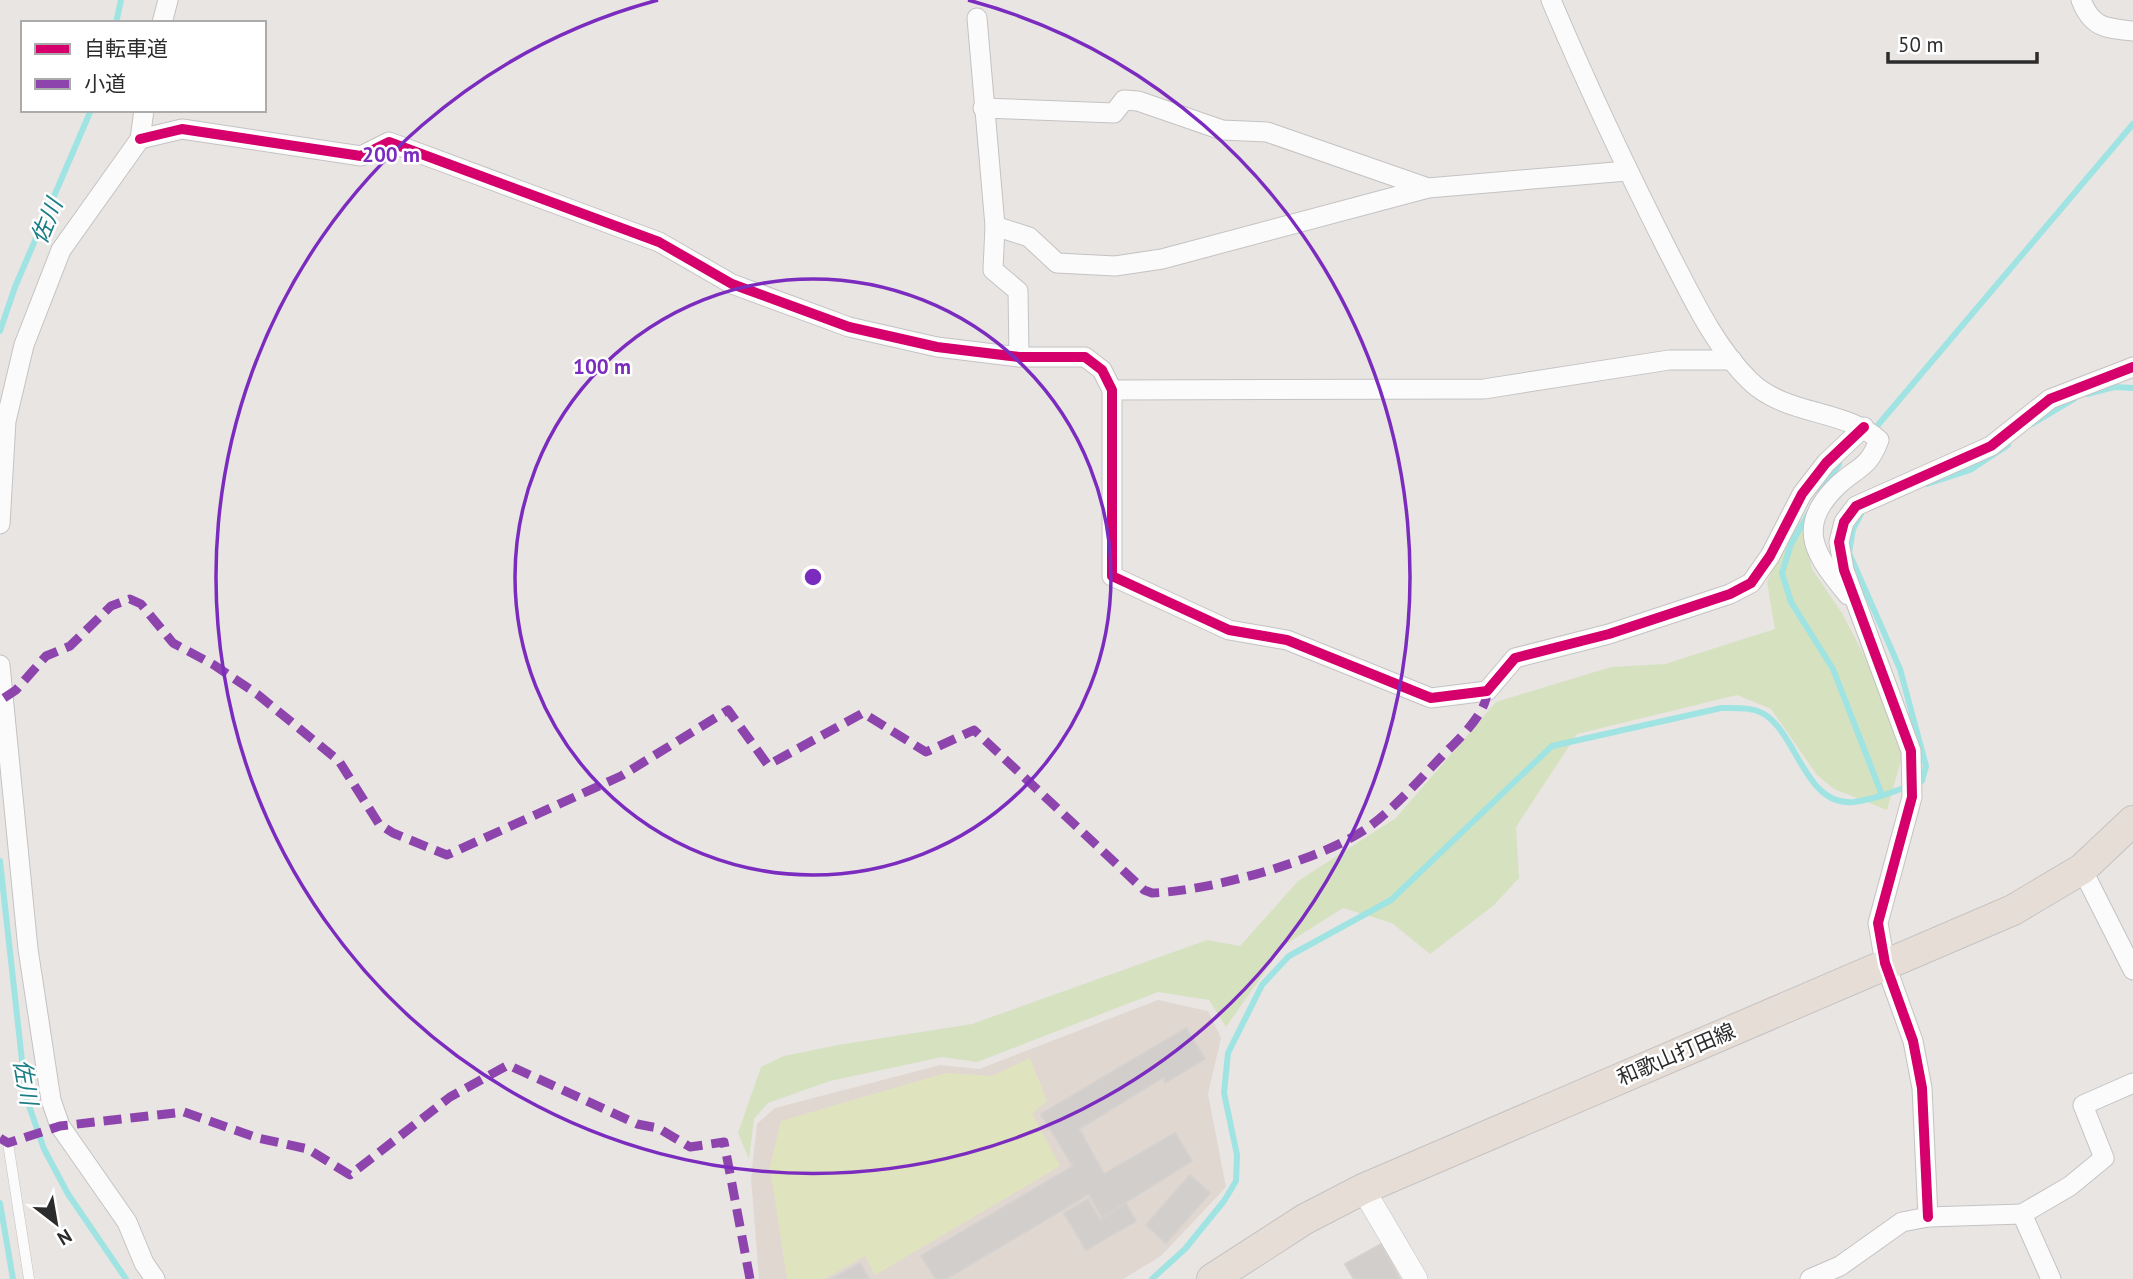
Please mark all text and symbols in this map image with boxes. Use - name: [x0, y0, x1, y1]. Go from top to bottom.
- legend: [21, 21, 266, 112]
- scale bar: [1888, 21, 2037, 65]
- text: 50 m: [1898, 31, 1944, 58]
- text: 自転車道: [84, 35, 168, 62]
- text: 小道: [84, 70, 126, 97]
- text: 200 m: [362, 141, 420, 168]
- water label: 佐川: [24, 191, 69, 248]
- text: 100 m: [573, 353, 631, 380]
- centre of rings: [801, 565, 825, 589]
- street label: 和歌山打田線: [1613, 1017, 1739, 1091]
- water label: 佐川: [8, 1057, 45, 1110]
- north arrow: [21, 1188, 91, 1258]
- text: N: [53, 1224, 76, 1251]

